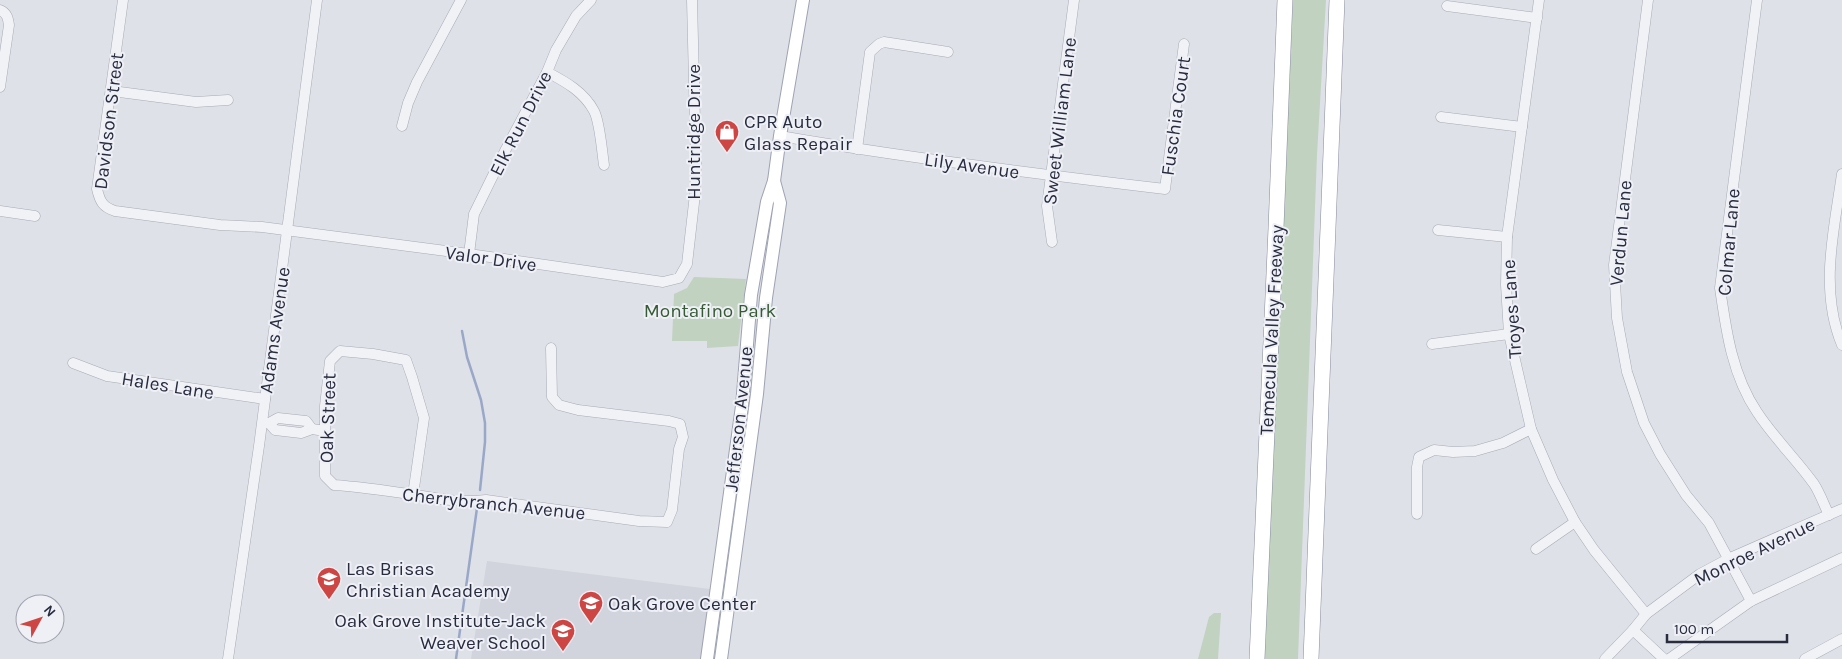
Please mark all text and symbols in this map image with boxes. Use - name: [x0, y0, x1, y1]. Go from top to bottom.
- street label: Sweet William Lane: [1039, 36, 1081, 206]
- street label: Davidson Street: [90, 51, 128, 191]
- street label: Fuschia Court: [1157, 55, 1195, 177]
- street label: Huntridge Drive: [683, 64, 705, 200]
- street label: Elk Run Drive: [485, 67, 557, 180]
- place label: CPR Auto Glass Repair: [744, 111, 852, 155]
- shop icon: CPR Auto Glass Repair: [714, 119, 740, 153]
- street label: Lily Avenue: [923, 148, 1021, 184]
- street label: Verdun Lane: [1605, 179, 1637, 287]
- street label: Colmar Lane: [1713, 188, 1745, 297]
- street label: Temecula Valley Freeway: [1256, 224, 1289, 436]
- street label: Valor Drive: [444, 242, 538, 276]
- street label: Troyes Lane: [1498, 259, 1526, 359]
- street label: Adams Avenue: [255, 266, 295, 395]
- park label: Montafino Park: [644, 300, 777, 322]
- street label: Jefferson Avenue: [720, 345, 758, 493]
- street label: Hales Lane: [120, 368, 216, 404]
- street label: Oak Street: [315, 373, 341, 463]
- street label: Cherrybranch Avenue: [401, 483, 586, 525]
- street label: Monroe Avenue: [1690, 513, 1819, 591]
- place label: Las Brisas Christian Academy: [346, 558, 510, 602]
- school or university icon: Las Brisas Christian Academy: [316, 566, 342, 600]
- school or university icon: Oak Grove Center: [578, 590, 604, 624]
- place label: Oak Grove Center: [608, 593, 756, 615]
- north arrow: [15, 594, 65, 644]
- text: N: [40, 602, 59, 620]
- place label: Oak Grove Institute-Jack Weaver School: [334, 610, 546, 654]
- scale bar: [1667, 612, 1787, 644]
- school or university icon: Oak Grove Institute-Jack Weaver School: [550, 618, 576, 652]
- text: 100 m: [1674, 620, 1714, 638]

